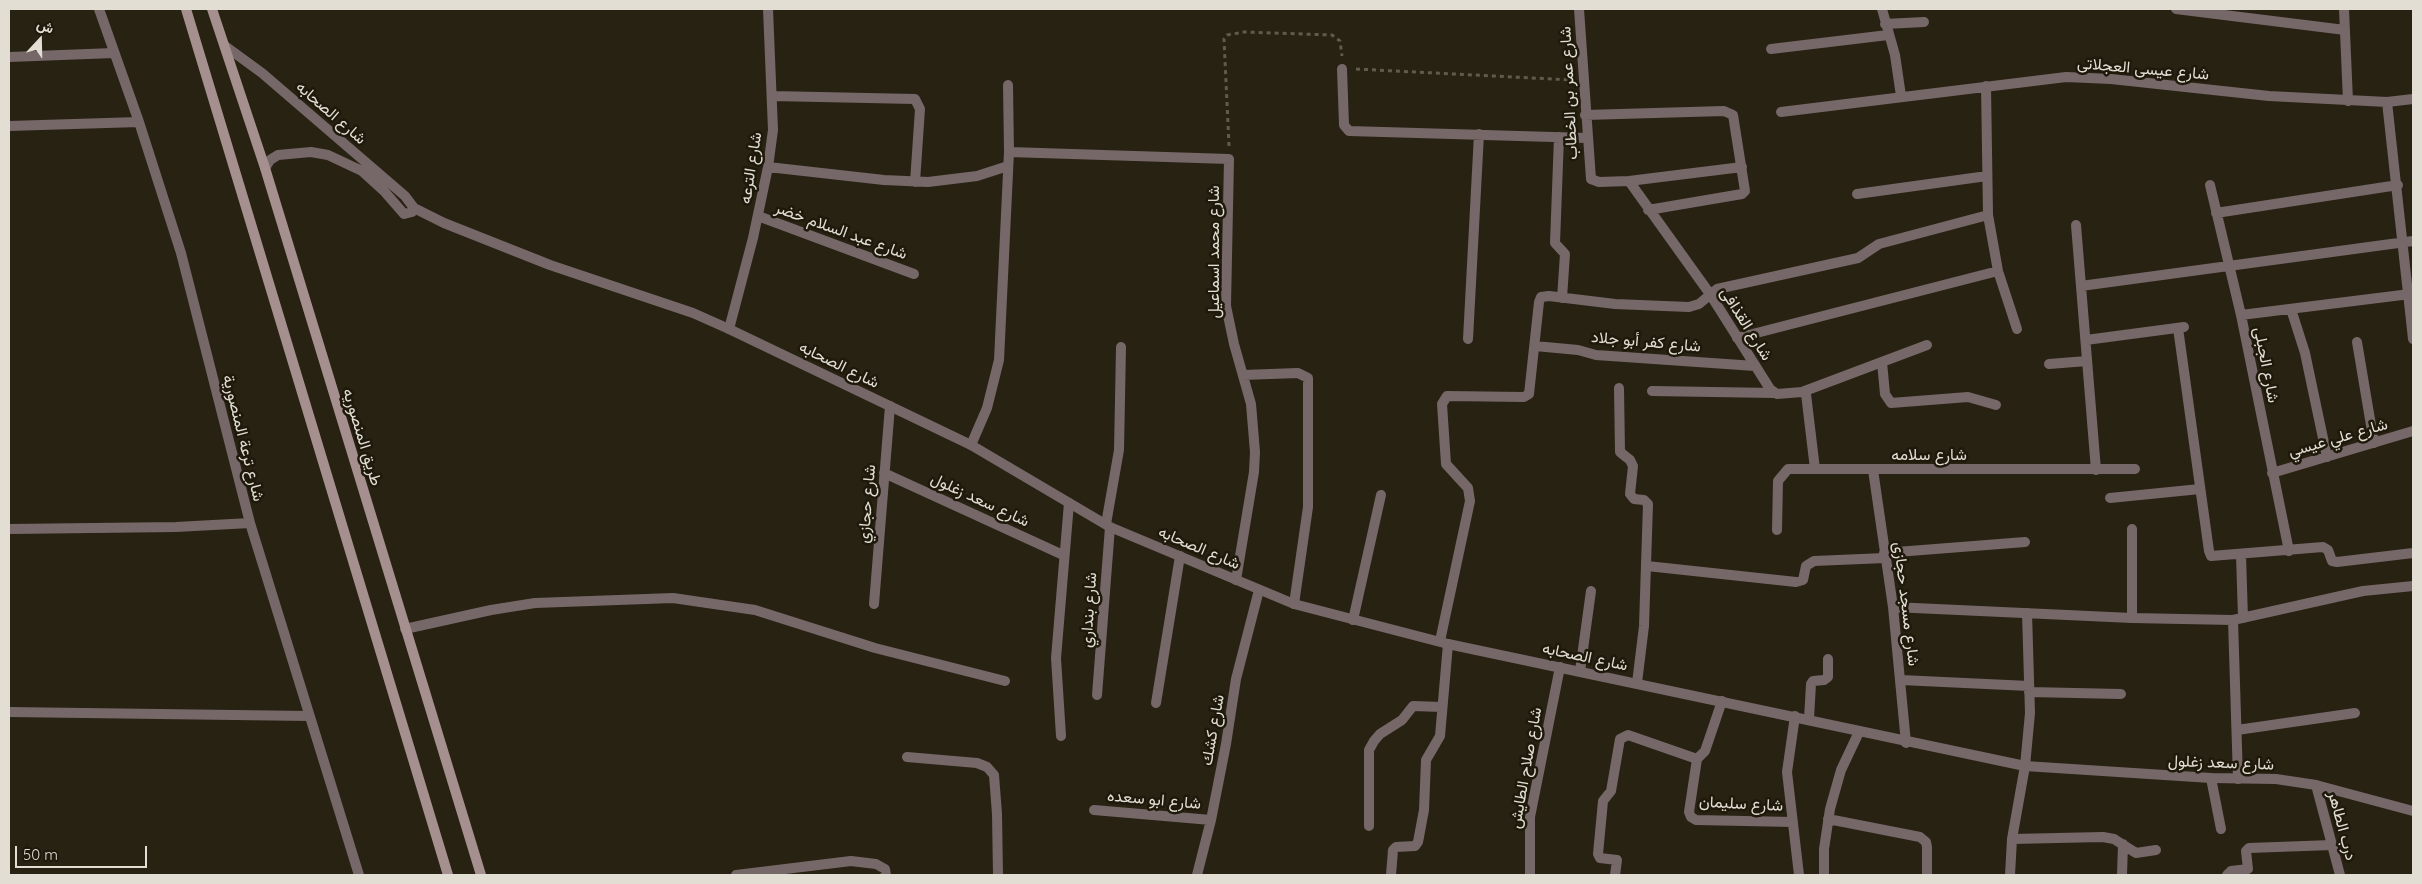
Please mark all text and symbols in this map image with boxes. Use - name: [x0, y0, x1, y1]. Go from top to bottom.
- north arrow: [15, 15, 65, 65]
- text: ش: [34, 15, 56, 37]
- street label: شارع عمر بن الخطاب: [1556, 26, 1582, 160]
- street label: شارع عيسى العجلاتى: [2076, 54, 2210, 84]
- street label: شارع الصحابه: [292, 77, 370, 149]
- street label: شارع الترعه: [736, 131, 766, 205]
- street label: شارع محمد اسماعيل: [1204, 185, 1224, 319]
- street label: شارع عبد السلام خضر: [772, 198, 910, 264]
- street label: شارع القذافى: [1716, 284, 1776, 364]
- street label: شارع الجبلى: [2249, 325, 2283, 405]
- street label: شارع كفر أبو جلاد: [1590, 328, 1702, 356]
- street label: شارع الصحابه: [796, 337, 882, 393]
- street label: شارع ترعة المنصورية: [218, 373, 268, 503]
- street label: طريق المنصوريه: [338, 386, 386, 488]
- street label: شارع علي عيسي: [2286, 415, 2390, 461]
- street label: شارع سلامه: [1891, 445, 1967, 465]
- street label: شارع حجازي: [854, 464, 880, 544]
- street label: شارع سعد زغلول: [928, 469, 1032, 531]
- street label: شارع الصحابه: [1155, 522, 1243, 574]
- street label: شارع مسجد حجازى: [1889, 541, 1923, 667]
- street label: شارع بنداري: [1077, 572, 1101, 648]
- street label: شارع الصحابه: [1541, 639, 1629, 675]
- street label: شارع كشك: [1197, 693, 1229, 767]
- street label: شارع صلاح الطايش: [1506, 706, 1546, 830]
- street label: شارع سعد زغلول: [2168, 752, 2274, 774]
- street label: شارع ابو سعده: [1106, 786, 1202, 814]
- street label: درب الطاهر: [2324, 789, 2360, 863]
- street label: شارع سليمان: [1698, 792, 1784, 816]
- scale bar: [18, 836, 150, 868]
- text: 50 m: [23, 845, 58, 864]

